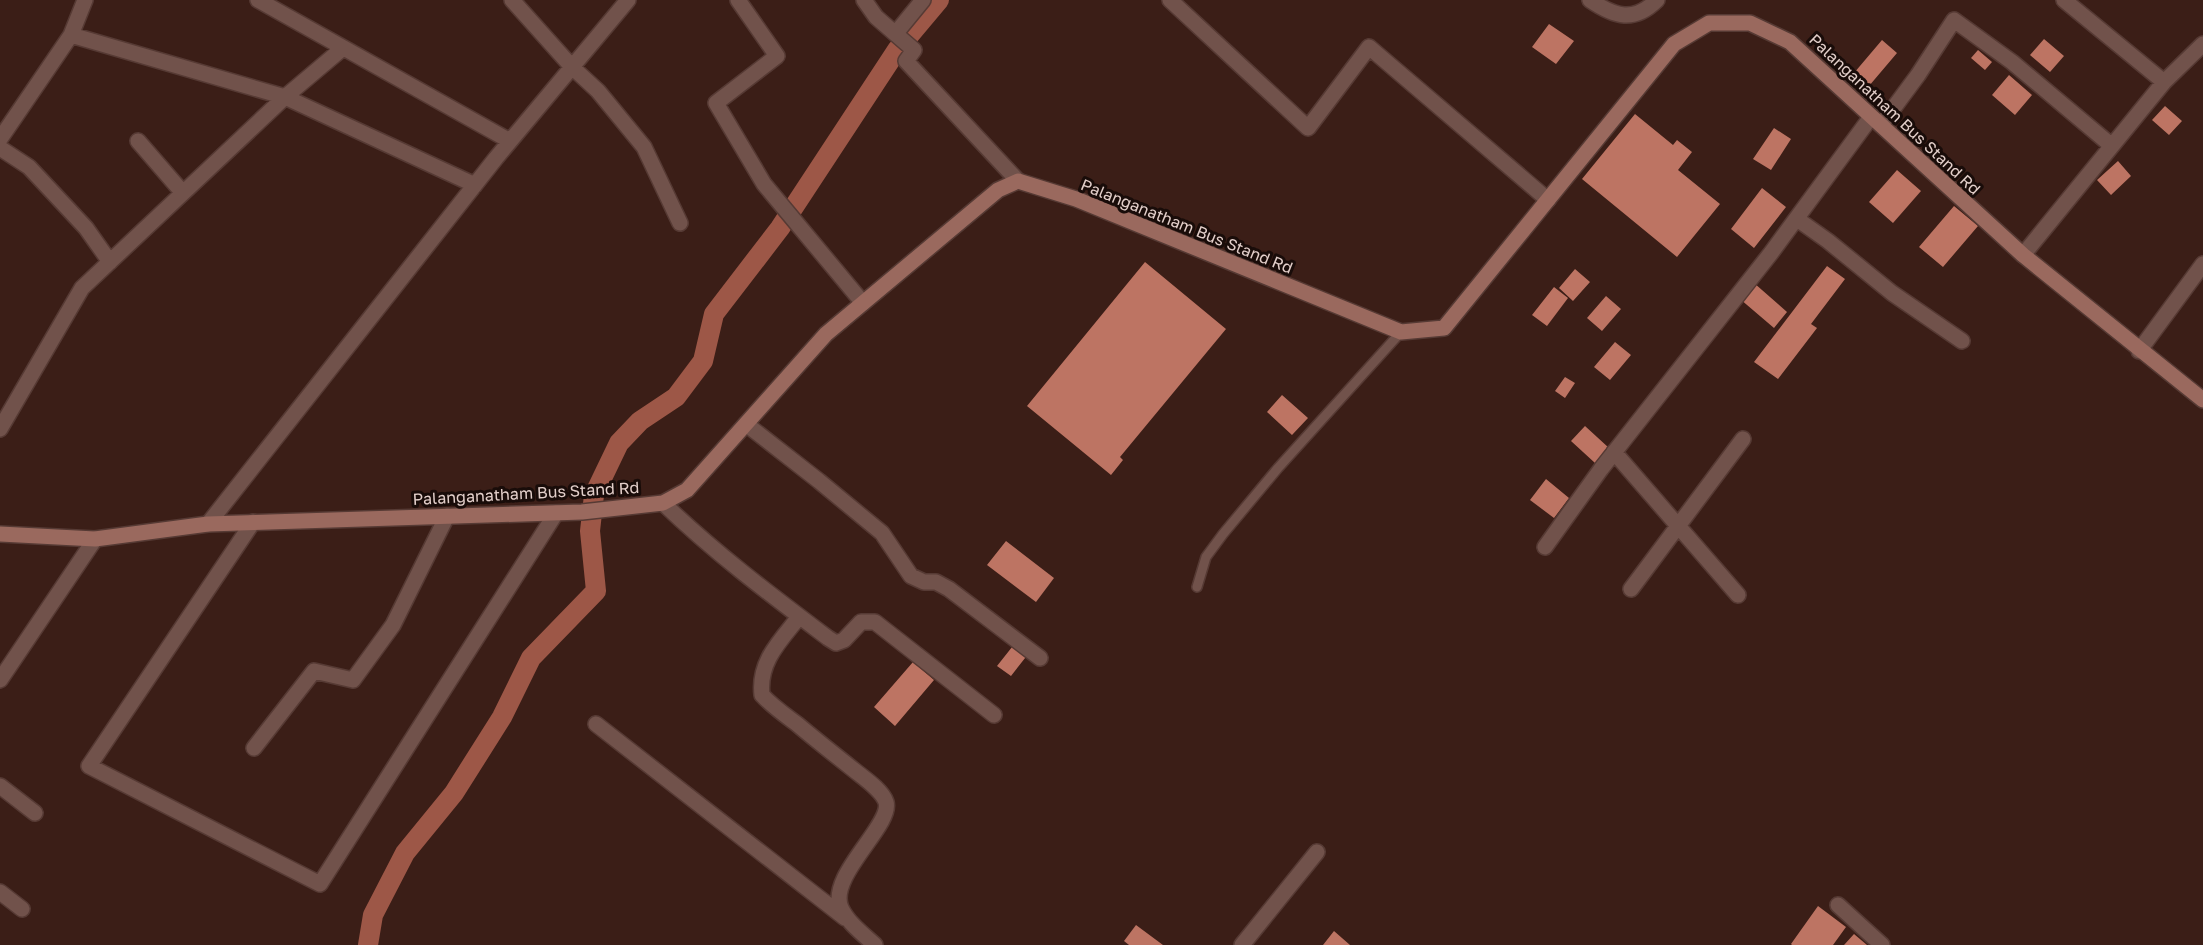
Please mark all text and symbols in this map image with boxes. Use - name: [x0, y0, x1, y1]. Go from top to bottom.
- street label: Palanganatham Bus Stand Rd: [1805, 29, 1985, 199]
- street label: Palanganatham Bus Stand Rd: [1078, 174, 1296, 278]
- street label: Palanganatham Bus Stand Rd: [412, 477, 640, 509]

